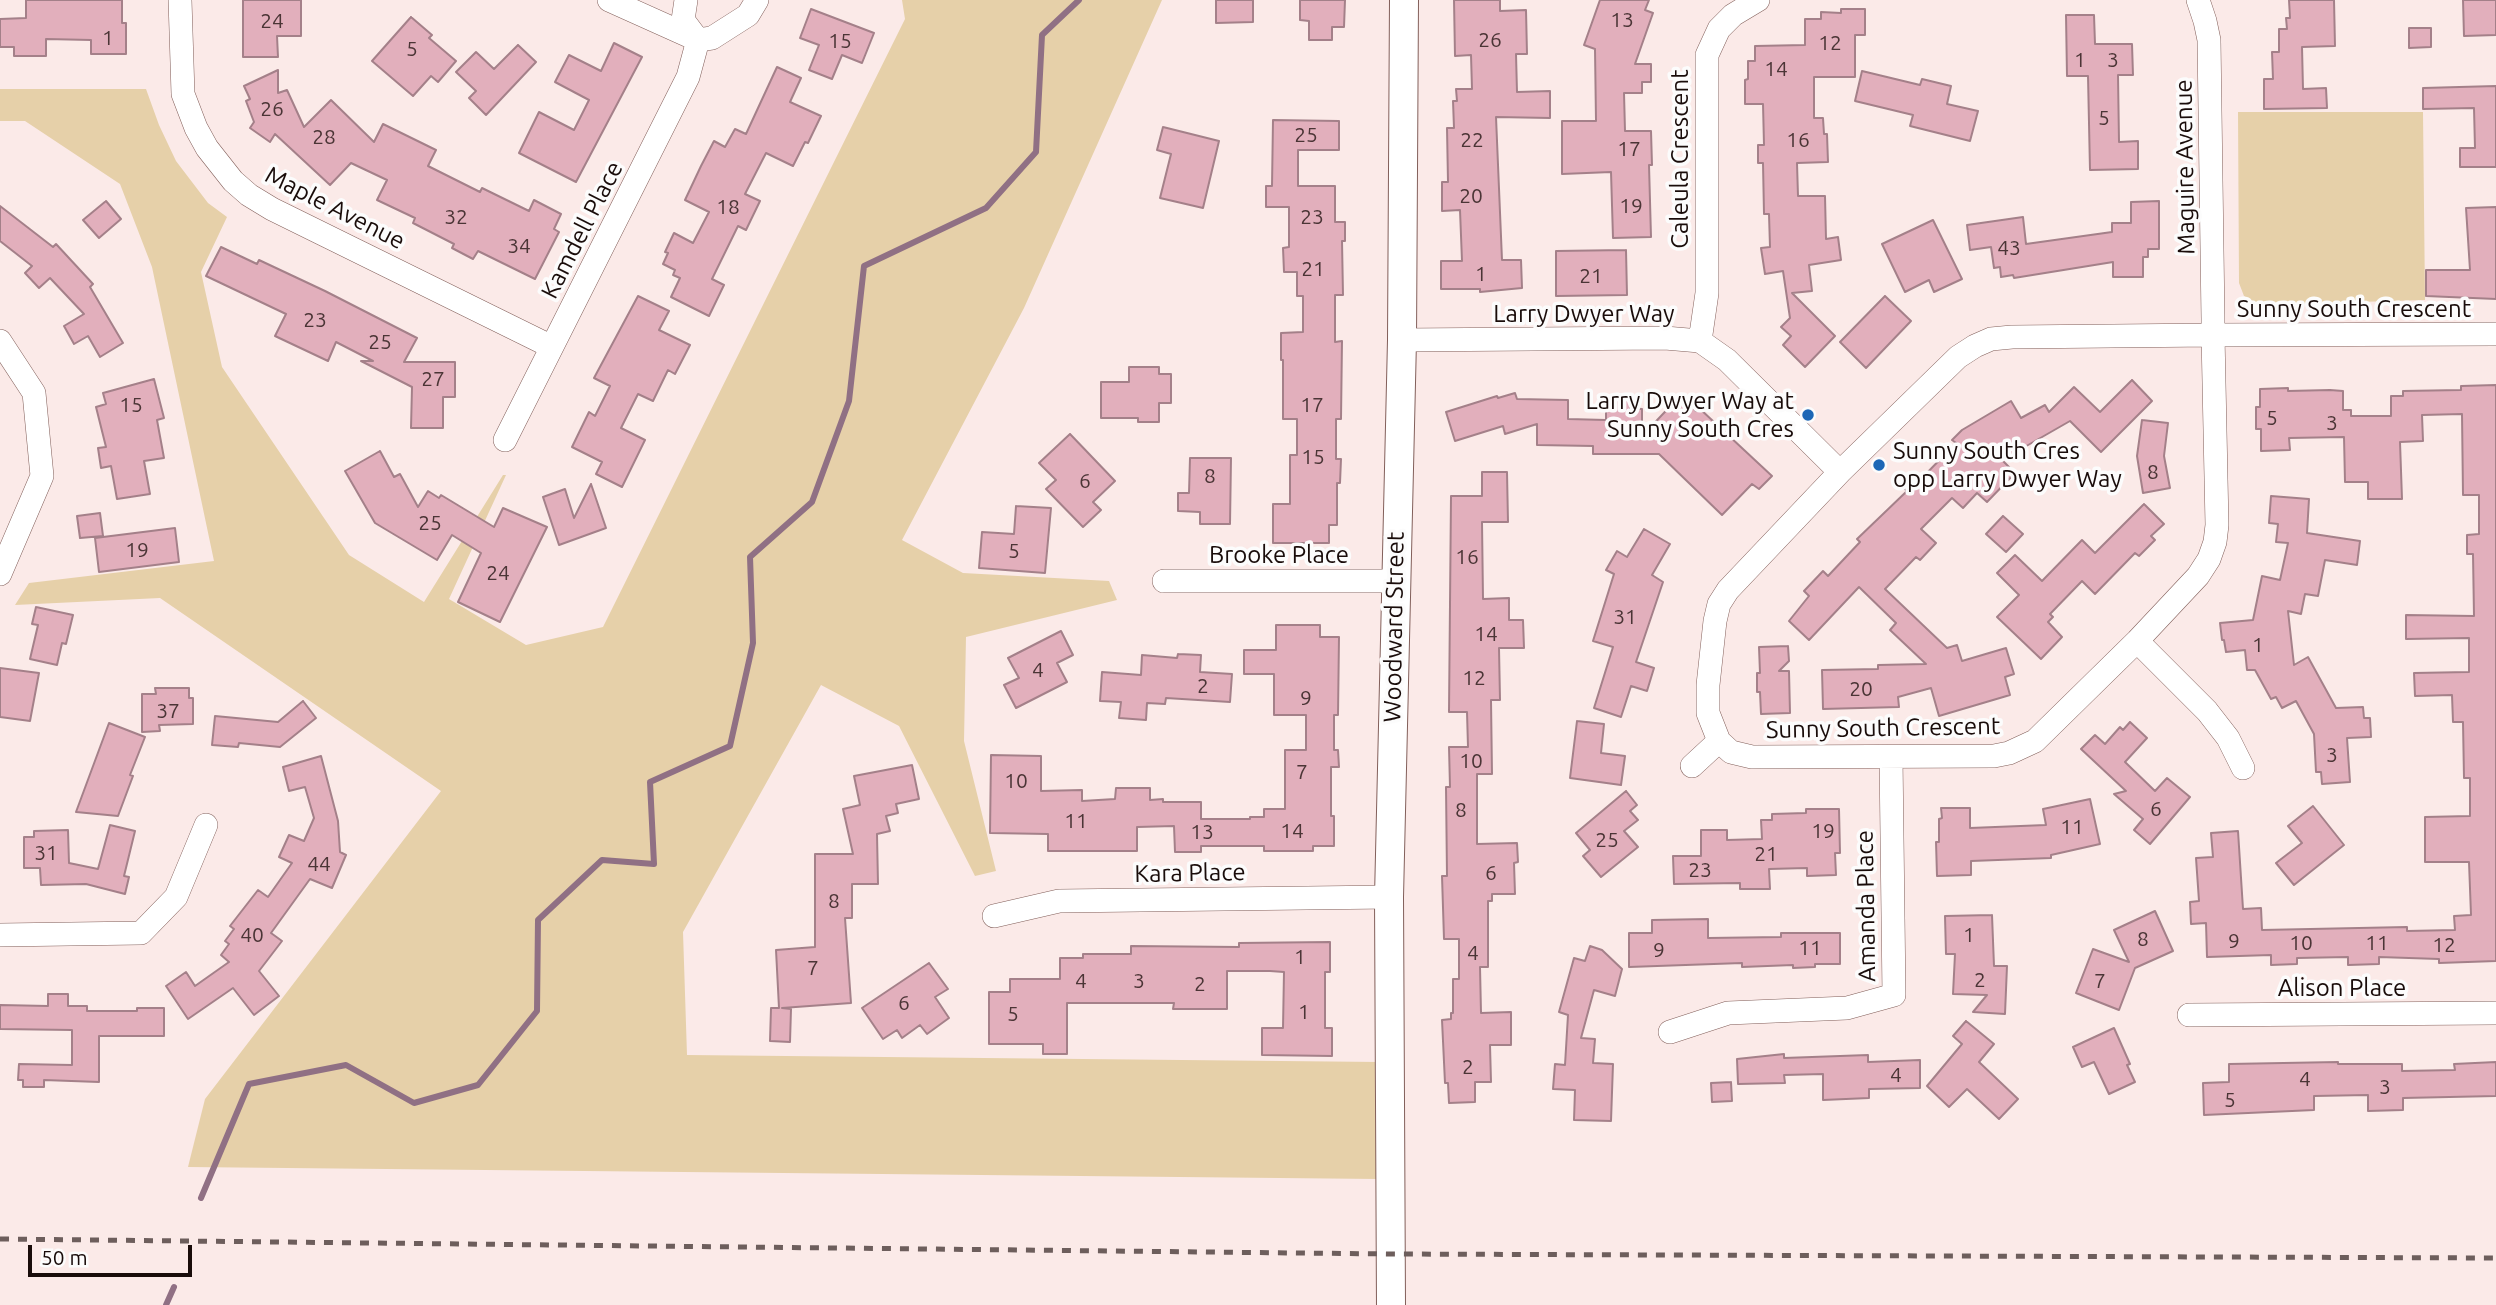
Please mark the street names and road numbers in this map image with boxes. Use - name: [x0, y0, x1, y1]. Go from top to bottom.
- street label: Caleula Crescent: [1666, 69, 1694, 249]
- street label: Maguire Avenue: [2169, 79, 2201, 255]
- street label: Kamdell Place: [535, 156, 629, 304]
- street label: Maple Avenue: [260, 160, 410, 256]
- street label: Sunny South Crescent: [2237, 295, 2471, 323]
- street label: Larry Dwyer Way: [1493, 300, 1675, 328]
- street label: Woodward Street: [1378, 532, 1410, 722]
- street label: Brooke Place: [1209, 541, 1349, 569]
- street label: Sunny South Crescent: [1766, 712, 2000, 744]
- street label: Amanda Place: [1850, 830, 1882, 982]
- street label: Kara Place: [1134, 858, 1246, 888]
- street label: Alison Place: [2278, 974, 2406, 1002]

